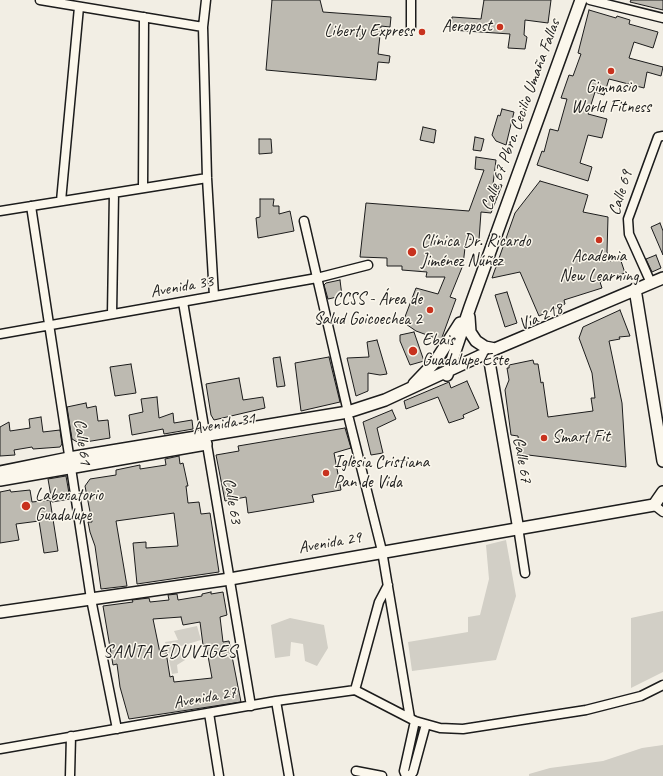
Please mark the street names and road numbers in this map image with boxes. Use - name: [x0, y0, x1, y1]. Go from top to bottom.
- street label: Calle 67 Pbro. Cecilio Umaña Fallas: [477, 17, 565, 213]
- street label: Calle 69: [605, 168, 637, 218]
- street label: Avenida 33: [149, 271, 215, 303]
- street label: Vía 218: [516, 299, 566, 335]
- street label: Avenida 31: [191, 408, 257, 440]
- street label: Calle 61: [69, 418, 95, 466]
- street label: Calle 67: [508, 436, 536, 484]
- street label: Calle 63: [218, 477, 246, 525]
- street label: Avenida 29: [297, 527, 363, 559]
- street label: Avenida 27: [172, 682, 238, 714]

